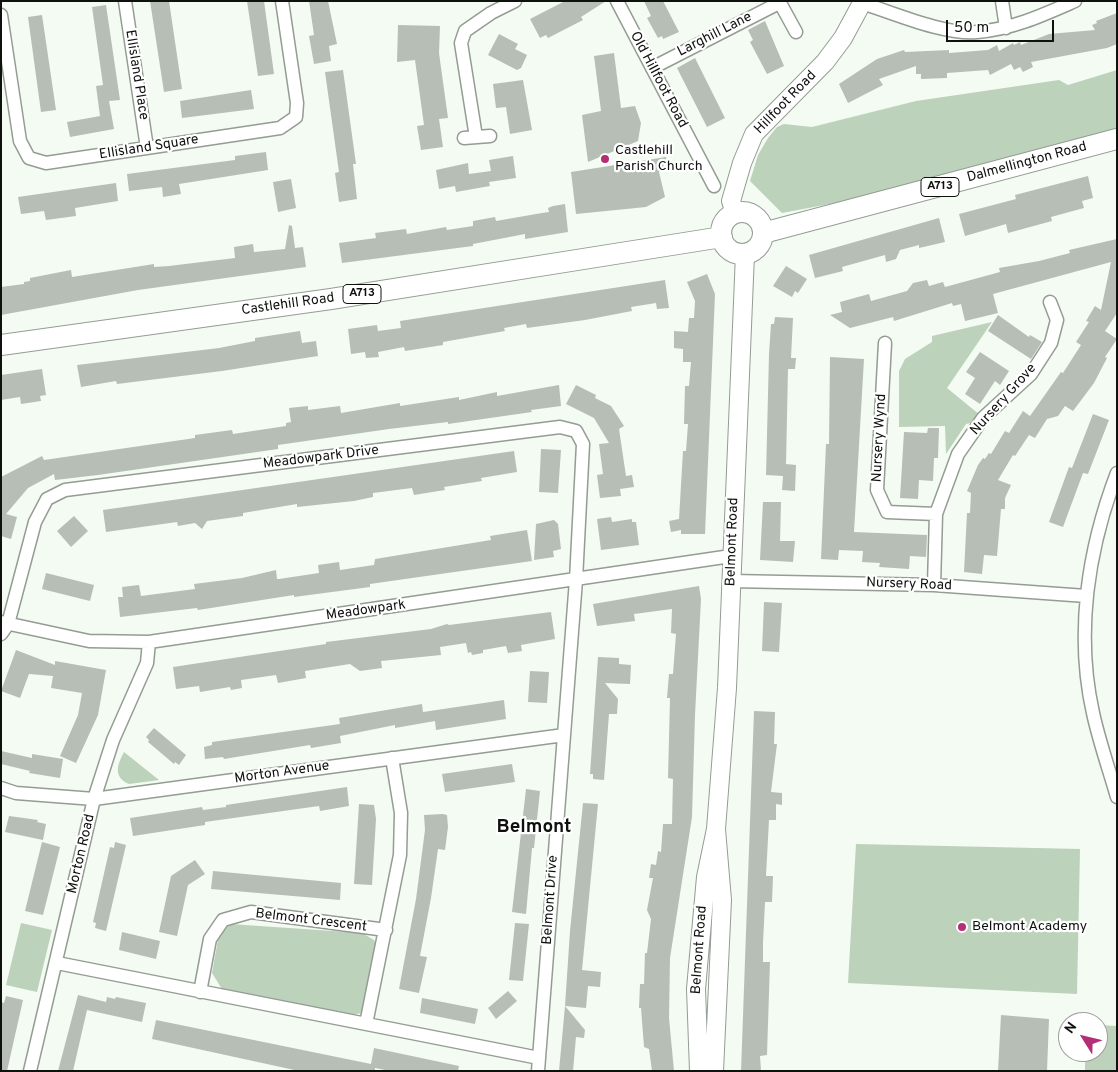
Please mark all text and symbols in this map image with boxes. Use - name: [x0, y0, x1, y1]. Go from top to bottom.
- street label: Larghill Lane: [675, 9, 755, 61]
- scale bar: [948, 10, 1056, 42]
- text: 50 m: [954, 19, 989, 38]
- street label: Ellisland Place: [121, 29, 151, 121]
- street label: Old Hillfoot Road: [626, 29, 690, 131]
- street label: Hillfoot Road: [752, 68, 820, 138]
- street label: Ellisland Square: [98, 132, 200, 164]
- street label: Dalmellington Road: [965, 139, 1089, 187]
- place label: Castlehill Parish Church: [615, 143, 703, 176]
- marker: Castlehill Parish Church: [599, 153, 611, 165]
- road number: A713: [921, 178, 959, 196]
- road number: A713: [343, 284, 381, 304]
- street label: Castlehill Road: [241, 290, 335, 320]
- street label: Nursery Grove: [967, 361, 1041, 439]
- street label: Nursery Wynd: [869, 393, 891, 483]
- street label: Meadowpark Drive: [262, 443, 380, 473]
- street label: Belmont Road: [723, 497, 743, 587]
- street label: Nursery Road: [866, 575, 952, 595]
- street label: Meadowpark: [325, 597, 407, 625]
- street label: Morton Avenue: [234, 758, 330, 788]
- street label: Morton Road: [65, 813, 99, 895]
- district label: Belmont: [496, 817, 572, 839]
- street label: Belmont Drive: [539, 855, 563, 945]
- street label: Belmont Road: [689, 905, 711, 995]
- street label: Belmont Crescent: [254, 906, 368, 936]
- place label: Belmont Academy: [972, 919, 1087, 935]
- marker: Belmont Academy: [956, 921, 968, 933]
- north arrow: [1058, 1012, 1108, 1062]
- text: N: [1061, 1019, 1081, 1038]

